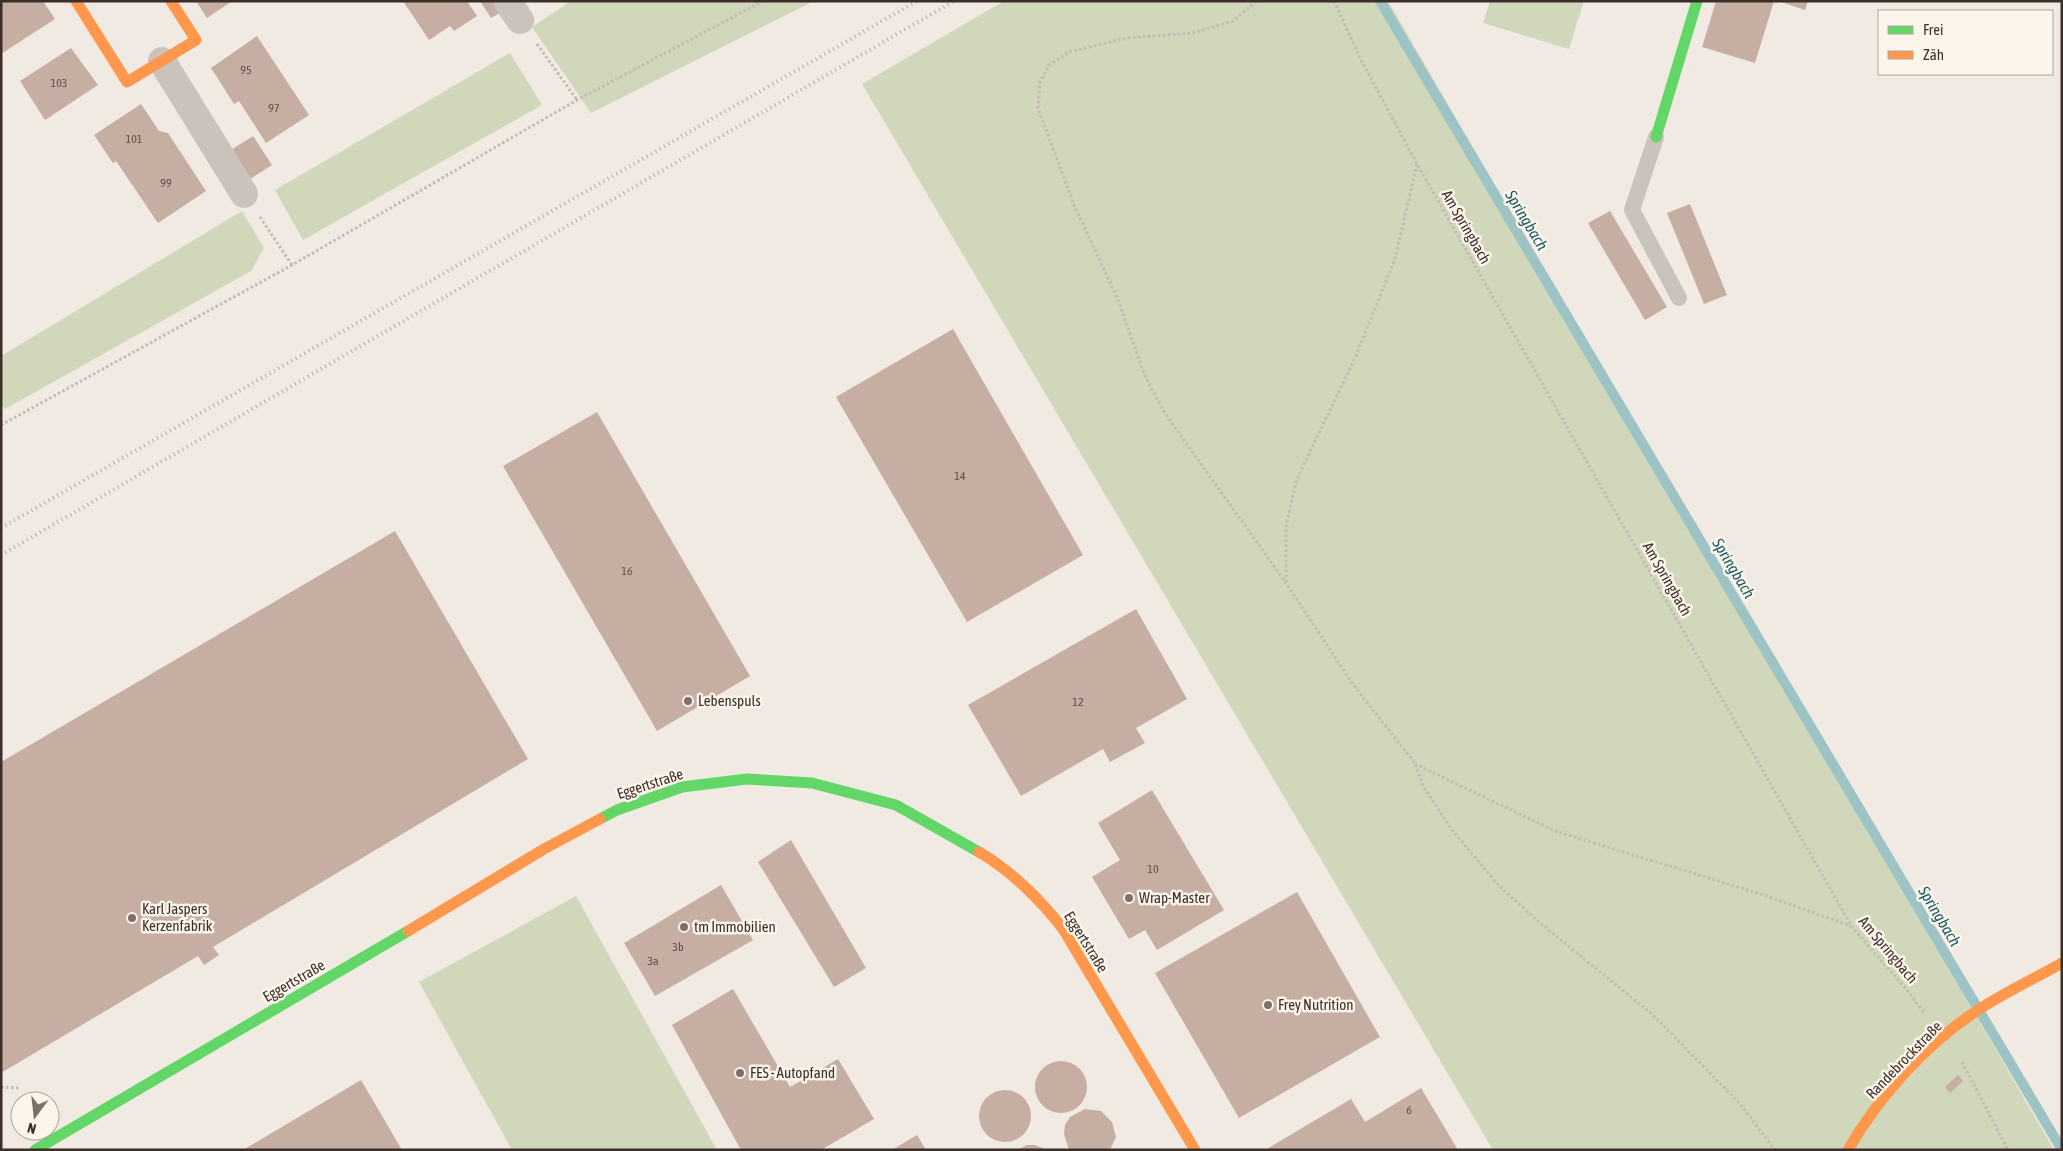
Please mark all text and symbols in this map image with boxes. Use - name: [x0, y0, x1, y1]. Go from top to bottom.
- legend: [1878, 10, 2053, 75]
- text: Frei: [1923, 21, 1943, 38]
- text: Zäh: [1923, 46, 1944, 63]
- house number: 95: [240, 63, 252, 77]
- house number: 103: [51, 76, 67, 90]
- house number: 97: [268, 101, 280, 115]
- house number: 101: [126, 132, 143, 146]
- house number: 99: [160, 176, 172, 190]
- water label: Springbach: [1501, 186, 1552, 254]
- street label: Am Springbach: [1439, 187, 1494, 267]
- house number: 14: [954, 469, 966, 483]
- water label: Springbach: [1708, 534, 1759, 602]
- street label: Am Springbach: [1640, 539, 1695, 619]
- house number: 16: [621, 564, 633, 578]
- place label: Lebenspuls: [698, 692, 761, 709]
- marker: Lebenspuls: [682, 695, 694, 707]
- house number: 12: [1072, 695, 1084, 709]
- street label: Eggertstraße: [615, 765, 685, 802]
- house number: 10: [1147, 862, 1159, 876]
- water label: Springbach: [1914, 882, 1965, 950]
- place label: Wrap-Master: [1139, 889, 1210, 906]
- marker: Wrap-Master: [1123, 892, 1135, 904]
- place label: Karl Jaspers Kerzenfabrik: [142, 900, 213, 934]
- street label: Eggertstraße: [1061, 908, 1112, 976]
- marker: Karl Jaspers Kerzenfabrik: [126, 912, 138, 924]
- street label: Am Springbach: [1855, 913, 1921, 987]
- place label: tm Immobilien: [694, 918, 776, 935]
- marker: tm Immobilien: [678, 921, 690, 933]
- house number: 3b: [672, 940, 684, 954]
- house number: 3a: [647, 954, 659, 968]
- street label: Eggertstraße: [260, 956, 328, 1005]
- place label: Frey Nutrition: [1278, 996, 1353, 1013]
- marker: Frey Nutrition: [1262, 999, 1274, 1011]
- street label: Randebrockstraße: [1862, 1017, 1945, 1102]
- place label: FES - Autopfand: [750, 1064, 835, 1081]
- marker: FES - Autopfand: [734, 1067, 746, 1079]
- north arrow: [10, 1091, 60, 1141]
- house number: 6: [1406, 1103, 1412, 1117]
- text: N: [26, 1120, 38, 1137]

